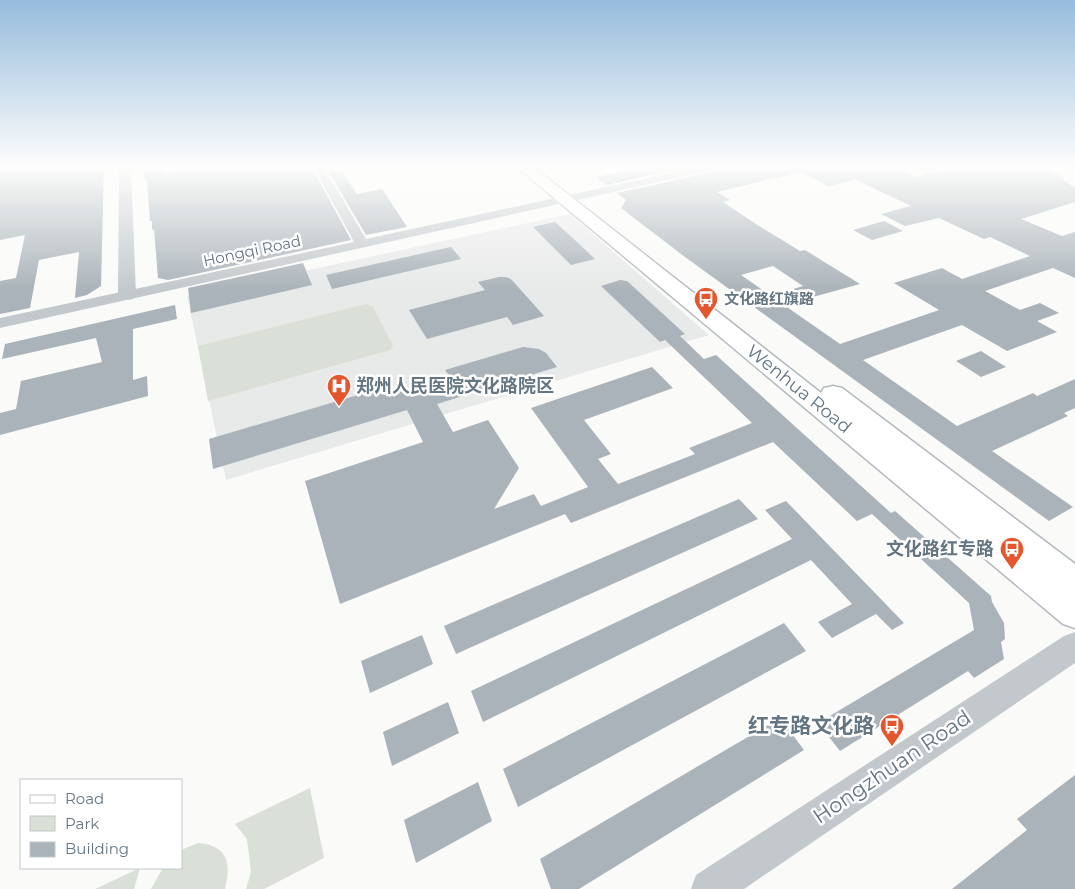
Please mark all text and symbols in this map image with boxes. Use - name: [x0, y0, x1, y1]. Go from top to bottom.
- street label: Hongqi Road: [201, 231, 302, 270]
- bus stop icon: 文化路红旗路: [693, 286, 719, 320]
- place label: 文化路红旗路: [724, 289, 814, 308]
- street label: Wenhua Road: [742, 340, 856, 438]
- hospital icon: 郑州人民医院文化路院区: [326, 373, 352, 407]
- place label: 郑州人民医院文化路院区: [356, 375, 554, 397]
- bus stop icon: 文化路红专路: [999, 536, 1025, 570]
- place label: 文化路红专路: [886, 538, 994, 560]
- street label: Hongzhuan Road: [808, 705, 975, 829]
- place label: 红专路文化路: [748, 713, 874, 738]
- bus stop icon: 红专路文化路: [879, 713, 905, 747]
- legend: [20, 779, 182, 869]
- text: Road: [65, 789, 104, 808]
- text: Park: [65, 814, 99, 833]
- text: Building: [65, 839, 129, 858]

